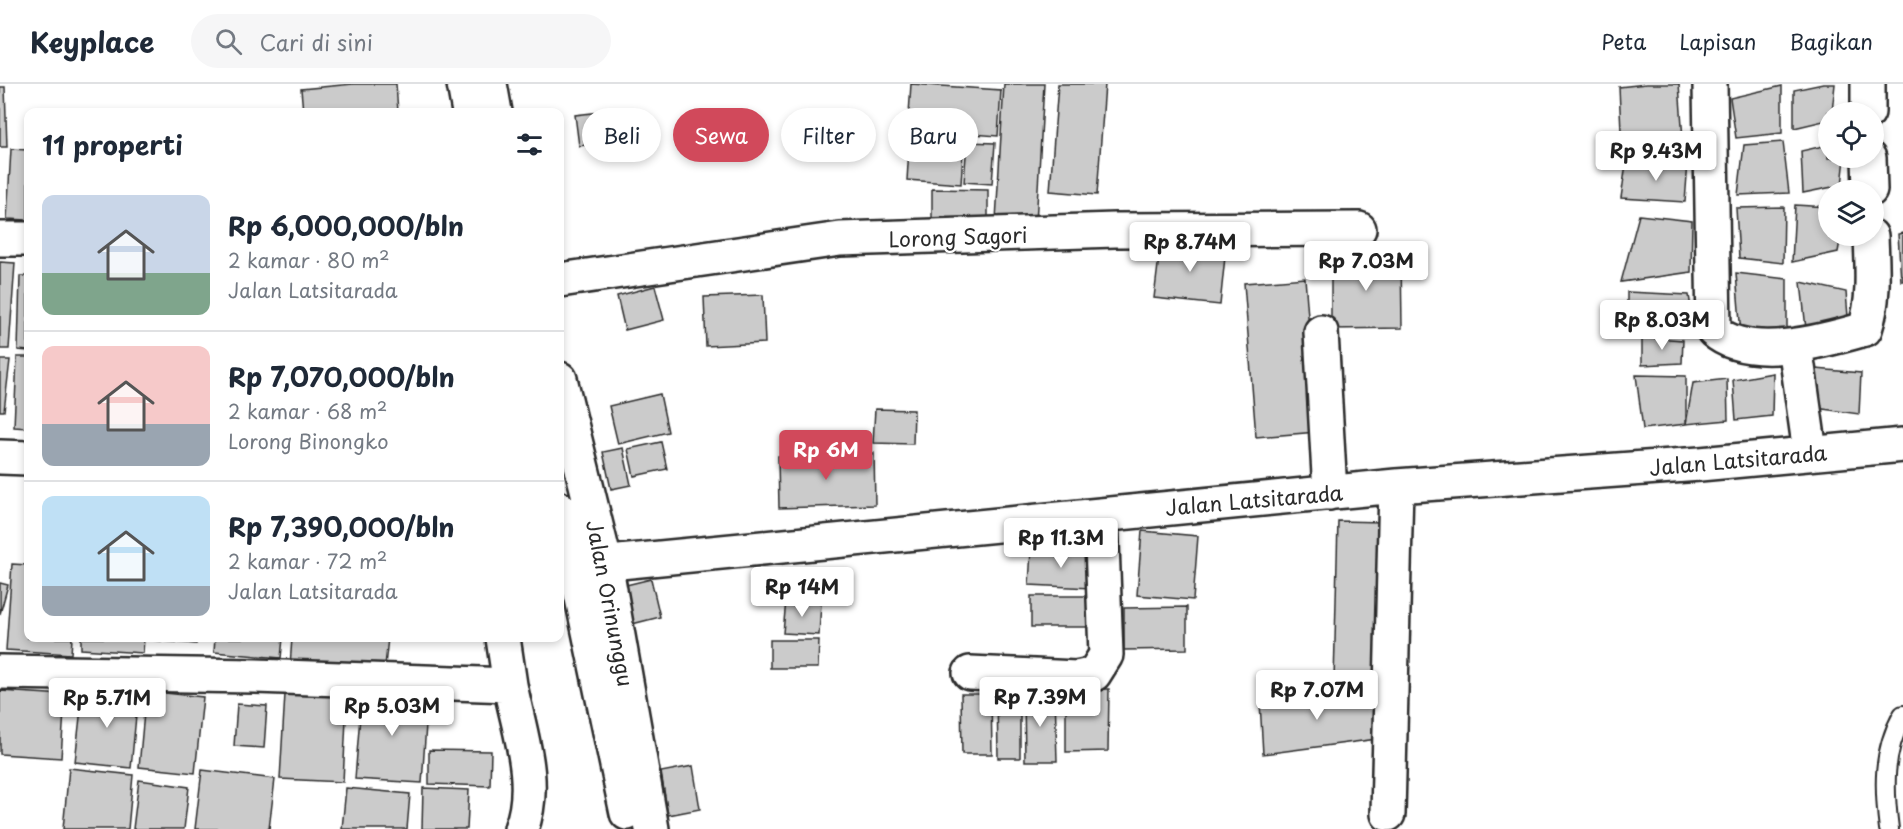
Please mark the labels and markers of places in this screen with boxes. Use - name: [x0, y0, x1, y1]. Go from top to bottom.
- pin: Rp 9.43M: [1594, 131, 1718, 182]
- pin: Rp 8.74M: [1128, 222, 1252, 273]
- pin: Rp 7.03M: [1304, 241, 1428, 292]
- pin: Rp 8.03M: [1600, 300, 1724, 351]
- pin: Rp 6M: [784, 430, 868, 481]
- pin: Rp 11.3M: [999, 518, 1123, 569]
- pin: Rp 14M: [753, 567, 851, 618]
- pin: Rp 7.07M: [1255, 670, 1379, 721]
- pin: Rp 7.39M: [978, 677, 1102, 728]
- pin: Rp 5.71M: [45, 678, 169, 729]
- pin: Rp 5.03M: [330, 686, 454, 737]

